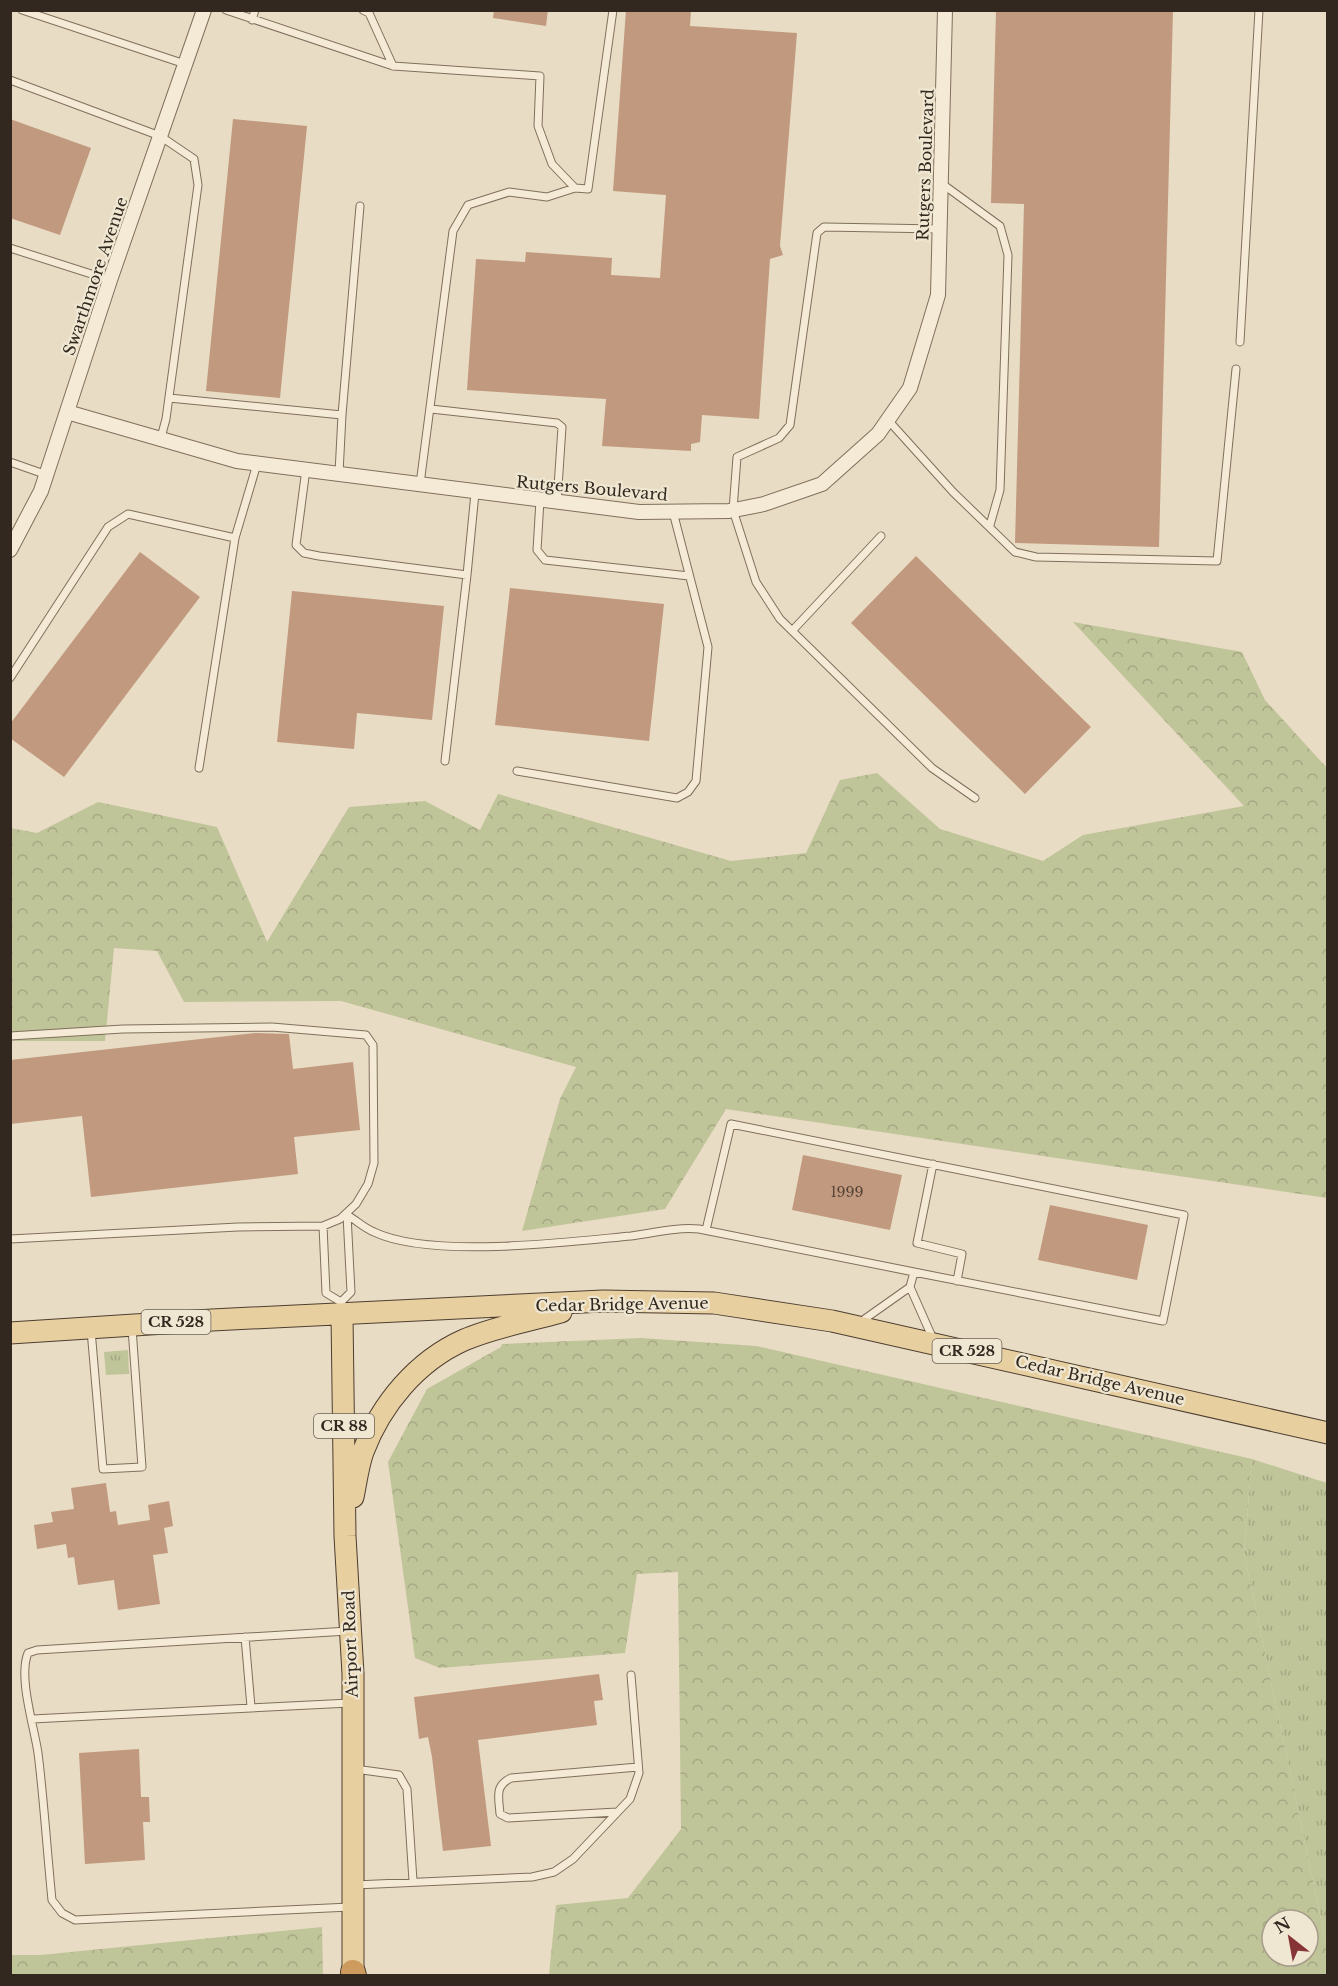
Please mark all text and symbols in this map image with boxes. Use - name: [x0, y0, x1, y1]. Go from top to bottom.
- street label: Rutgers Boulevard: [912, 89, 938, 241]
- street label: Swarthmore Avenue: [58, 194, 132, 358]
- street label: Rutgers Boulevard: [515, 471, 669, 505]
- house number: 1999: [830, 1183, 864, 1201]
- street label: Cedar Bridge Avenue: [535, 1292, 709, 1316]
- road number: CR 528: [142, 1310, 210, 1334]
- road number: CR 528: [932, 1339, 1002, 1363]
- street label: Cedar Bridge Avenue: [1013, 1351, 1187, 1409]
- road number: CR 88: [314, 1414, 374, 1438]
- street label: Airport Road: [338, 1590, 362, 1699]
- north arrow: [1260, 1908, 1320, 1968]
- text: N: [1271, 1913, 1294, 1938]

